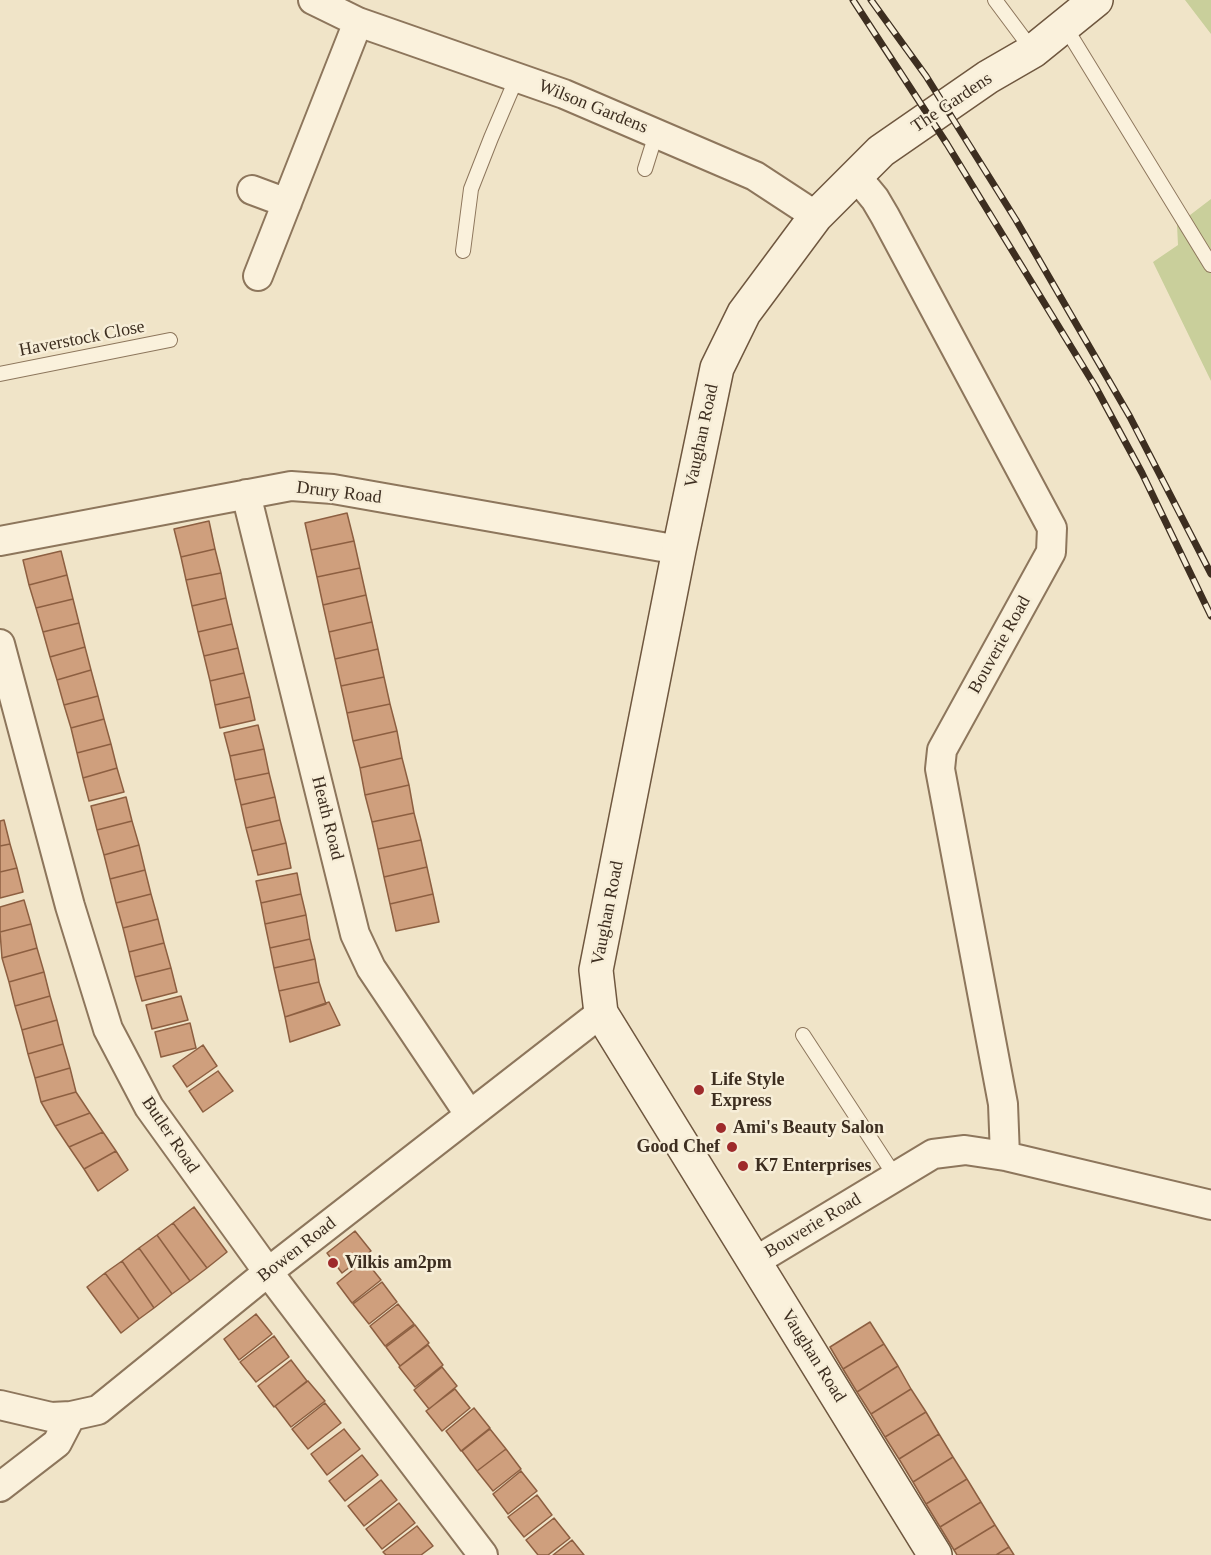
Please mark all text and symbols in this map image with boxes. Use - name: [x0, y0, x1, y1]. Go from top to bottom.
- street label: The Gardens: [908, 68, 996, 138]
- street label: Wilson Gardens: [535, 75, 651, 139]
- street label: Haverstock Close: [17, 316, 147, 362]
- street label: Vaughan Road: [680, 382, 724, 490]
- street label: Drury Road: [295, 477, 383, 509]
- street label: Bouverie Road: [964, 592, 1036, 698]
- street label: Heath Road: [306, 774, 348, 862]
- street label: Vaughan Road: [587, 859, 629, 967]
- place label: Life Style Express: [711, 1069, 784, 1112]
- marker: Life Style Express: [692, 1083, 706, 1097]
- street label: Butler Road: [137, 1093, 203, 1177]
- place label: Ami's Beauty Salon: [733, 1117, 884, 1139]
- marker: Ami's Beauty Salon: [714, 1121, 728, 1135]
- place label: Good Chef: [636, 1136, 720, 1158]
- marker: Good Chef: [725, 1140, 739, 1154]
- place label: K7 Enterprises: [755, 1155, 871, 1177]
- marker: K7 Enterprises: [736, 1159, 750, 1173]
- street label: Bouverie Road: [761, 1189, 865, 1263]
- street label: Bowen Road: [254, 1213, 340, 1287]
- place label: Vilkis am2pm: [345, 1252, 452, 1274]
- marker: Vilkis am2pm: [326, 1256, 340, 1270]
- street label: Vaughan Road: [776, 1306, 850, 1406]

